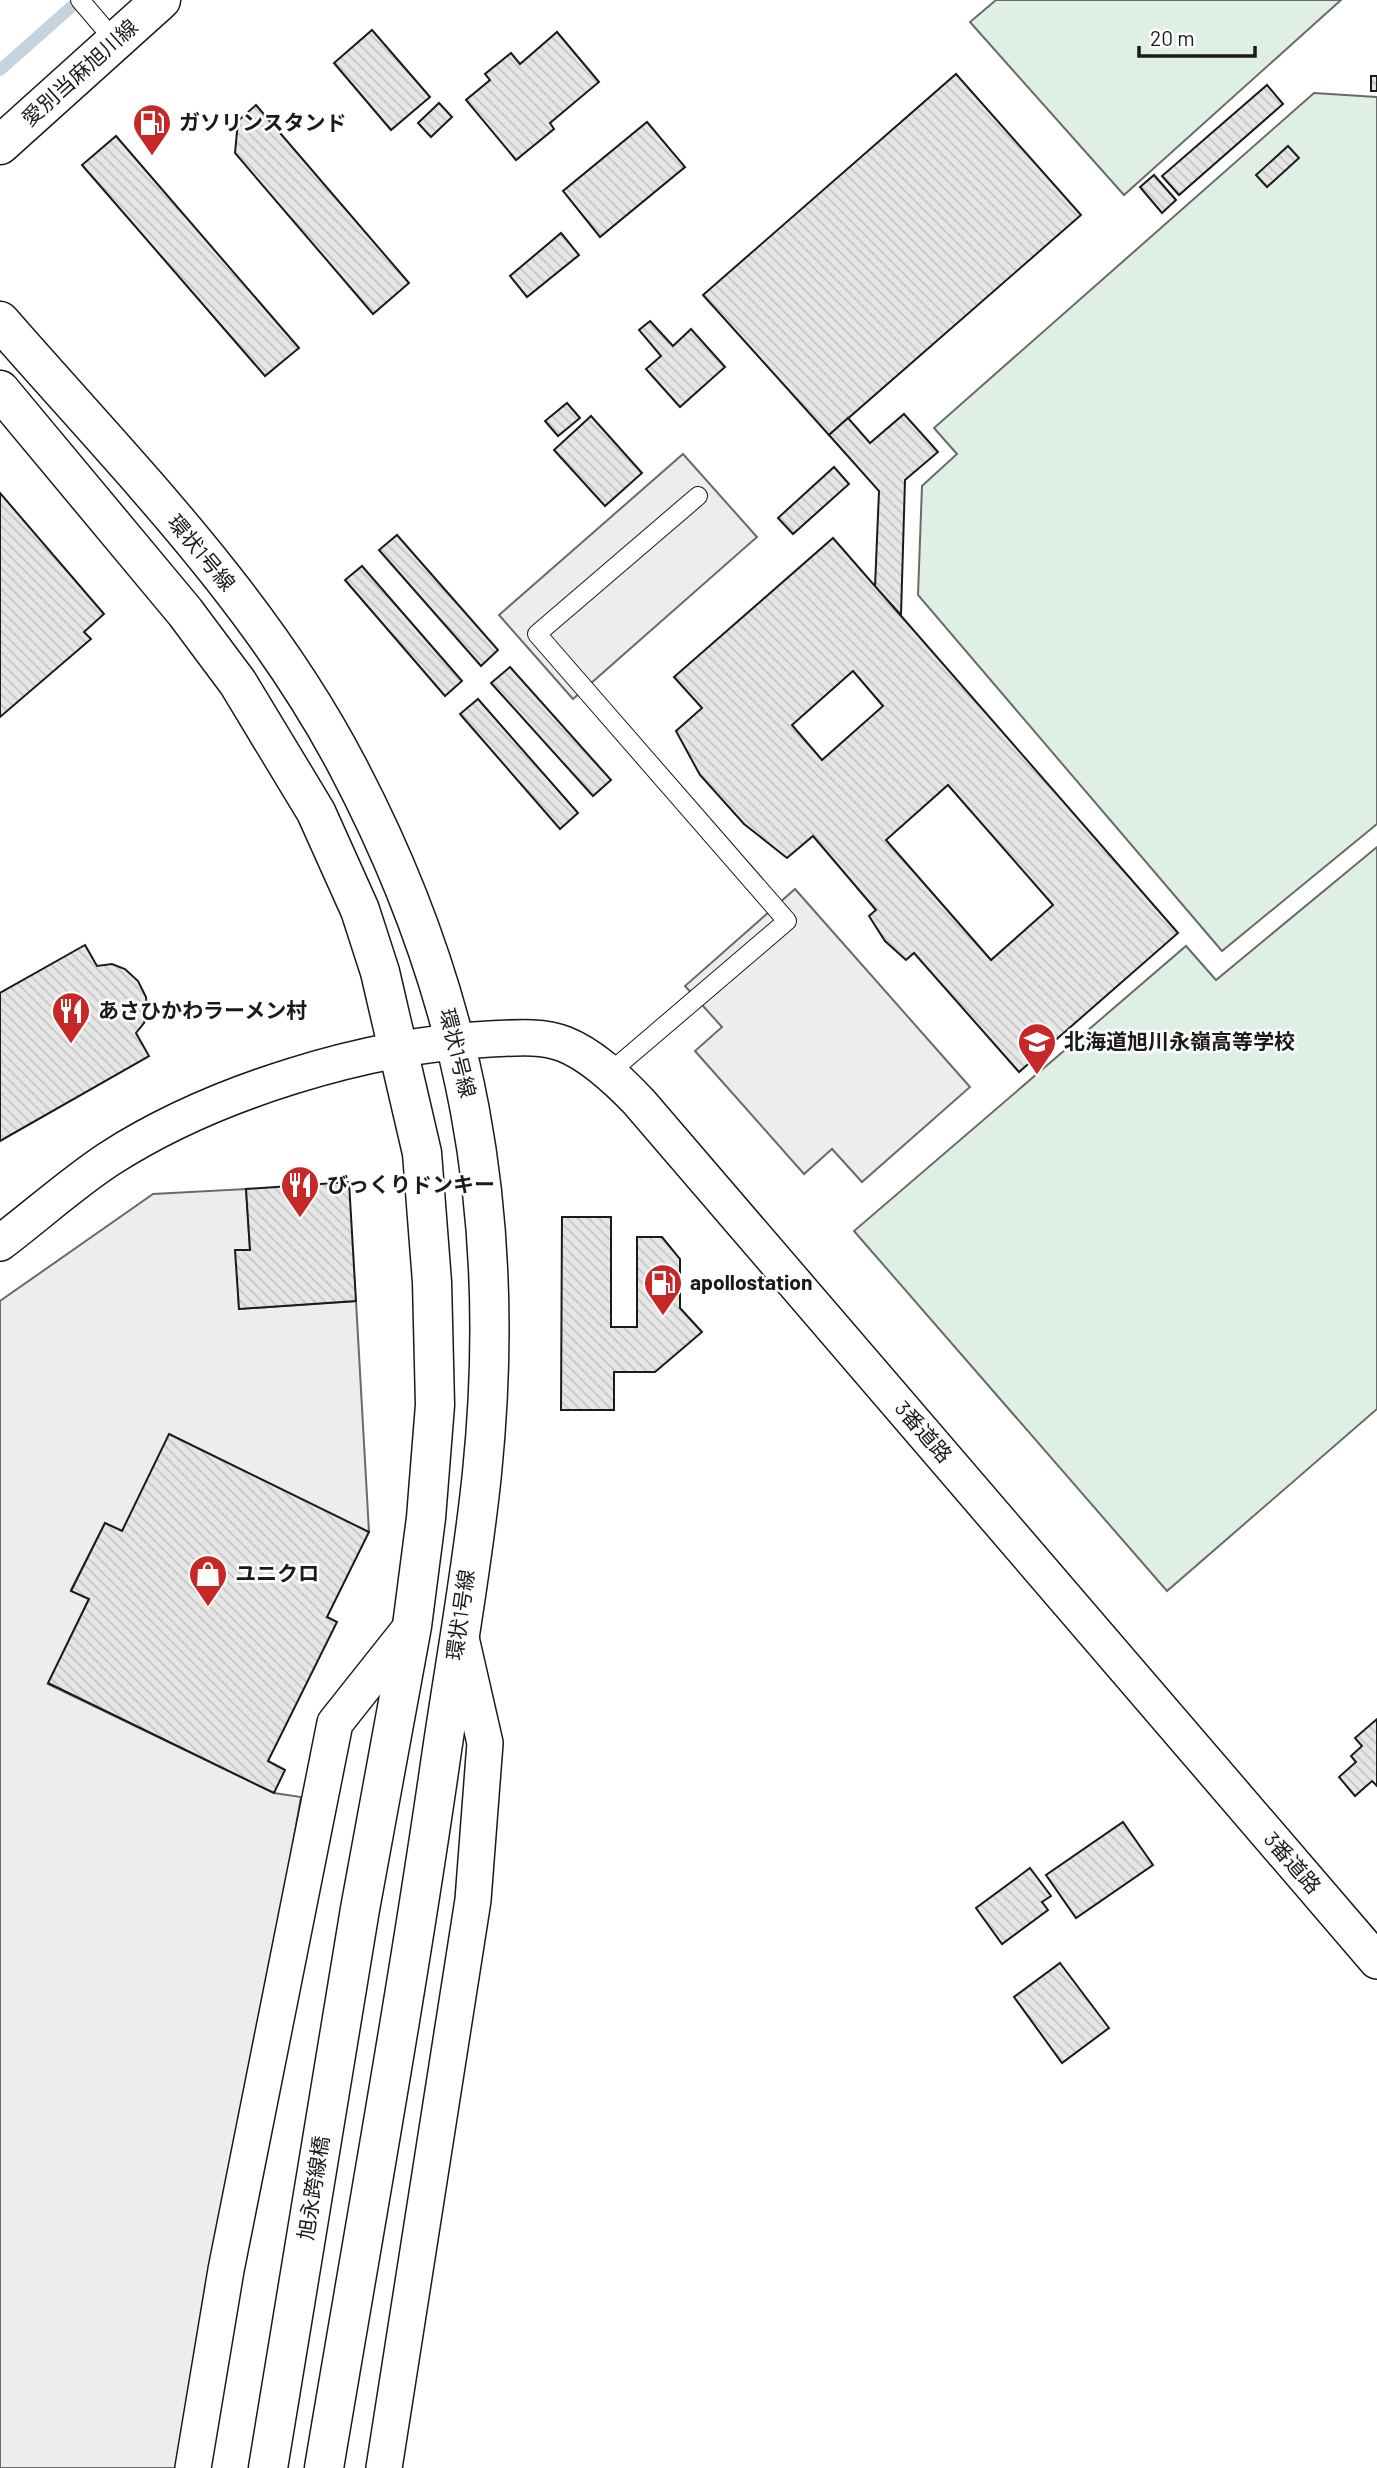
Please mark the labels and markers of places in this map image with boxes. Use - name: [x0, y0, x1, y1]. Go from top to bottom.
- fuel station icon: ガソリンスタンド: [131, 102, 173, 157]
- place label: ガソリンスタンド: [179, 109, 347, 134]
- restaurant icon: あさひかわラーメン村: [50, 990, 92, 1045]
- place label: あさひかわラーメン村: [98, 997, 307, 1022]
- school or university icon: 北海道旭川永嶺高等学校: [1016, 1021, 1058, 1076]
- place label: 北海道旭川永嶺高等学校: [1064, 1028, 1295, 1053]
- restaurant icon: びっくりドンキー: [279, 1164, 321, 1219]
- place label: びっくりドンキー: [327, 1171, 495, 1196]
- fuel station icon: apollostation: [642, 1262, 684, 1317]
- place label: apollostation: [690, 1269, 812, 1294]
- shop icon: ユニクロ: [187, 1553, 229, 1608]
- place label: ユニクロ: [235, 1560, 319, 1585]

